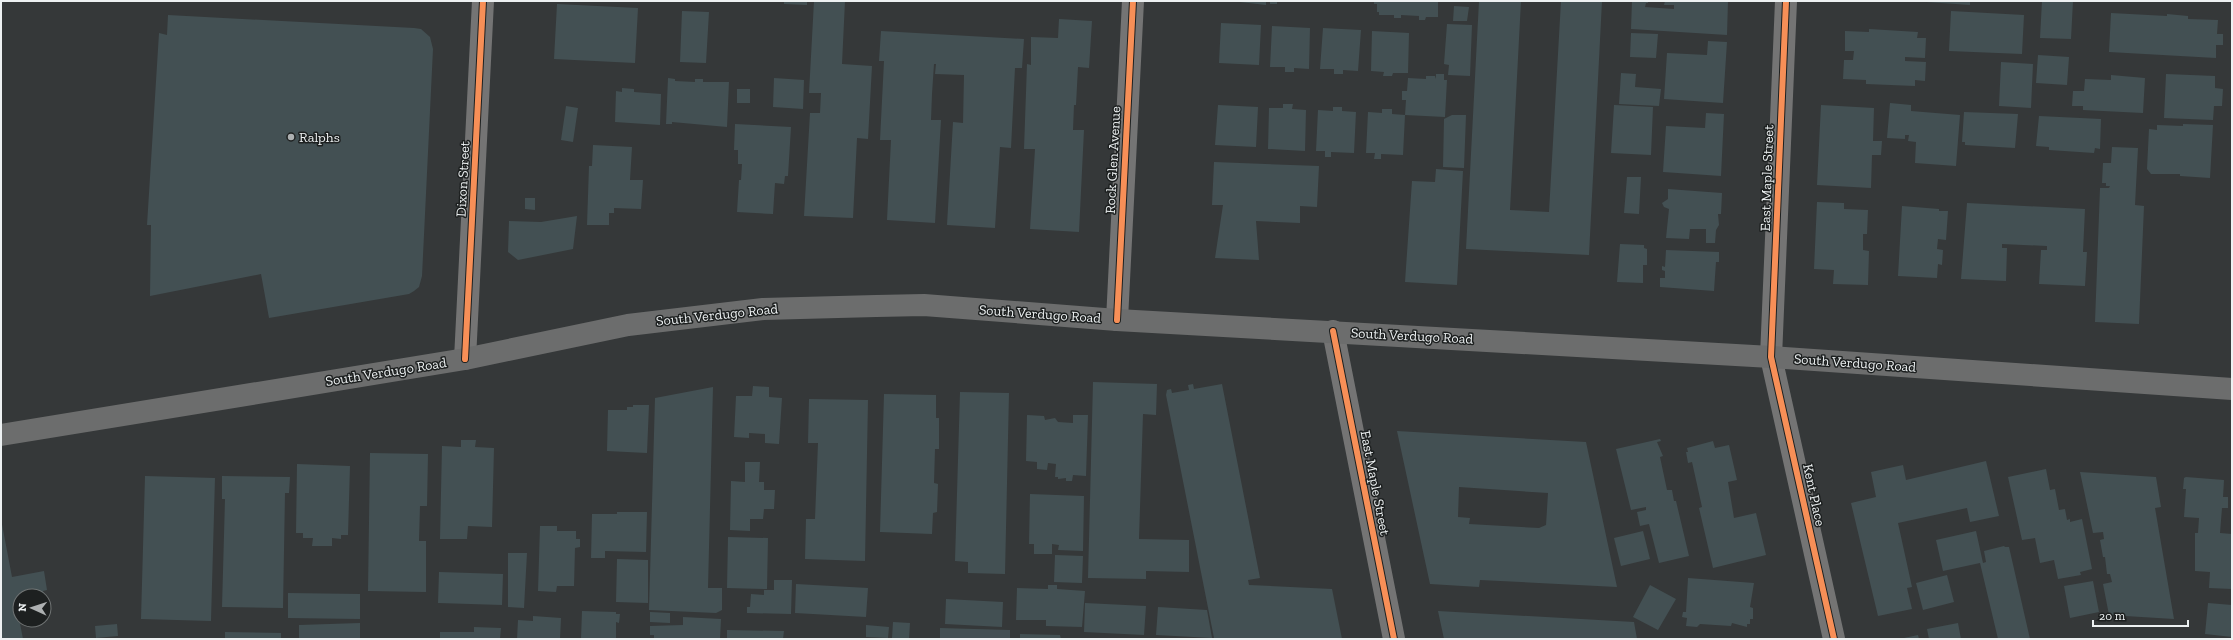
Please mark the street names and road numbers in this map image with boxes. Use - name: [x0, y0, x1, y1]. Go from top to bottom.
- street label: Rock Glen Avenue: [1102, 105, 1124, 214]
- street label: East Maple Street: [1757, 124, 1777, 232]
- street label: Dixon Street: [453, 140, 474, 217]
- street label: South Verdugo Road: [655, 300, 779, 330]
- street label: South Verdugo Road: [978, 301, 1102, 327]
- street label: South Verdugo Road: [1350, 324, 1474, 348]
- street label: South Verdugo Road: [1793, 350, 1917, 376]
- street label: South Verdugo Road: [324, 354, 448, 390]
- street label: East Maple Street: [1356, 429, 1394, 538]
- street label: Kent Place: [1799, 462, 1829, 528]

